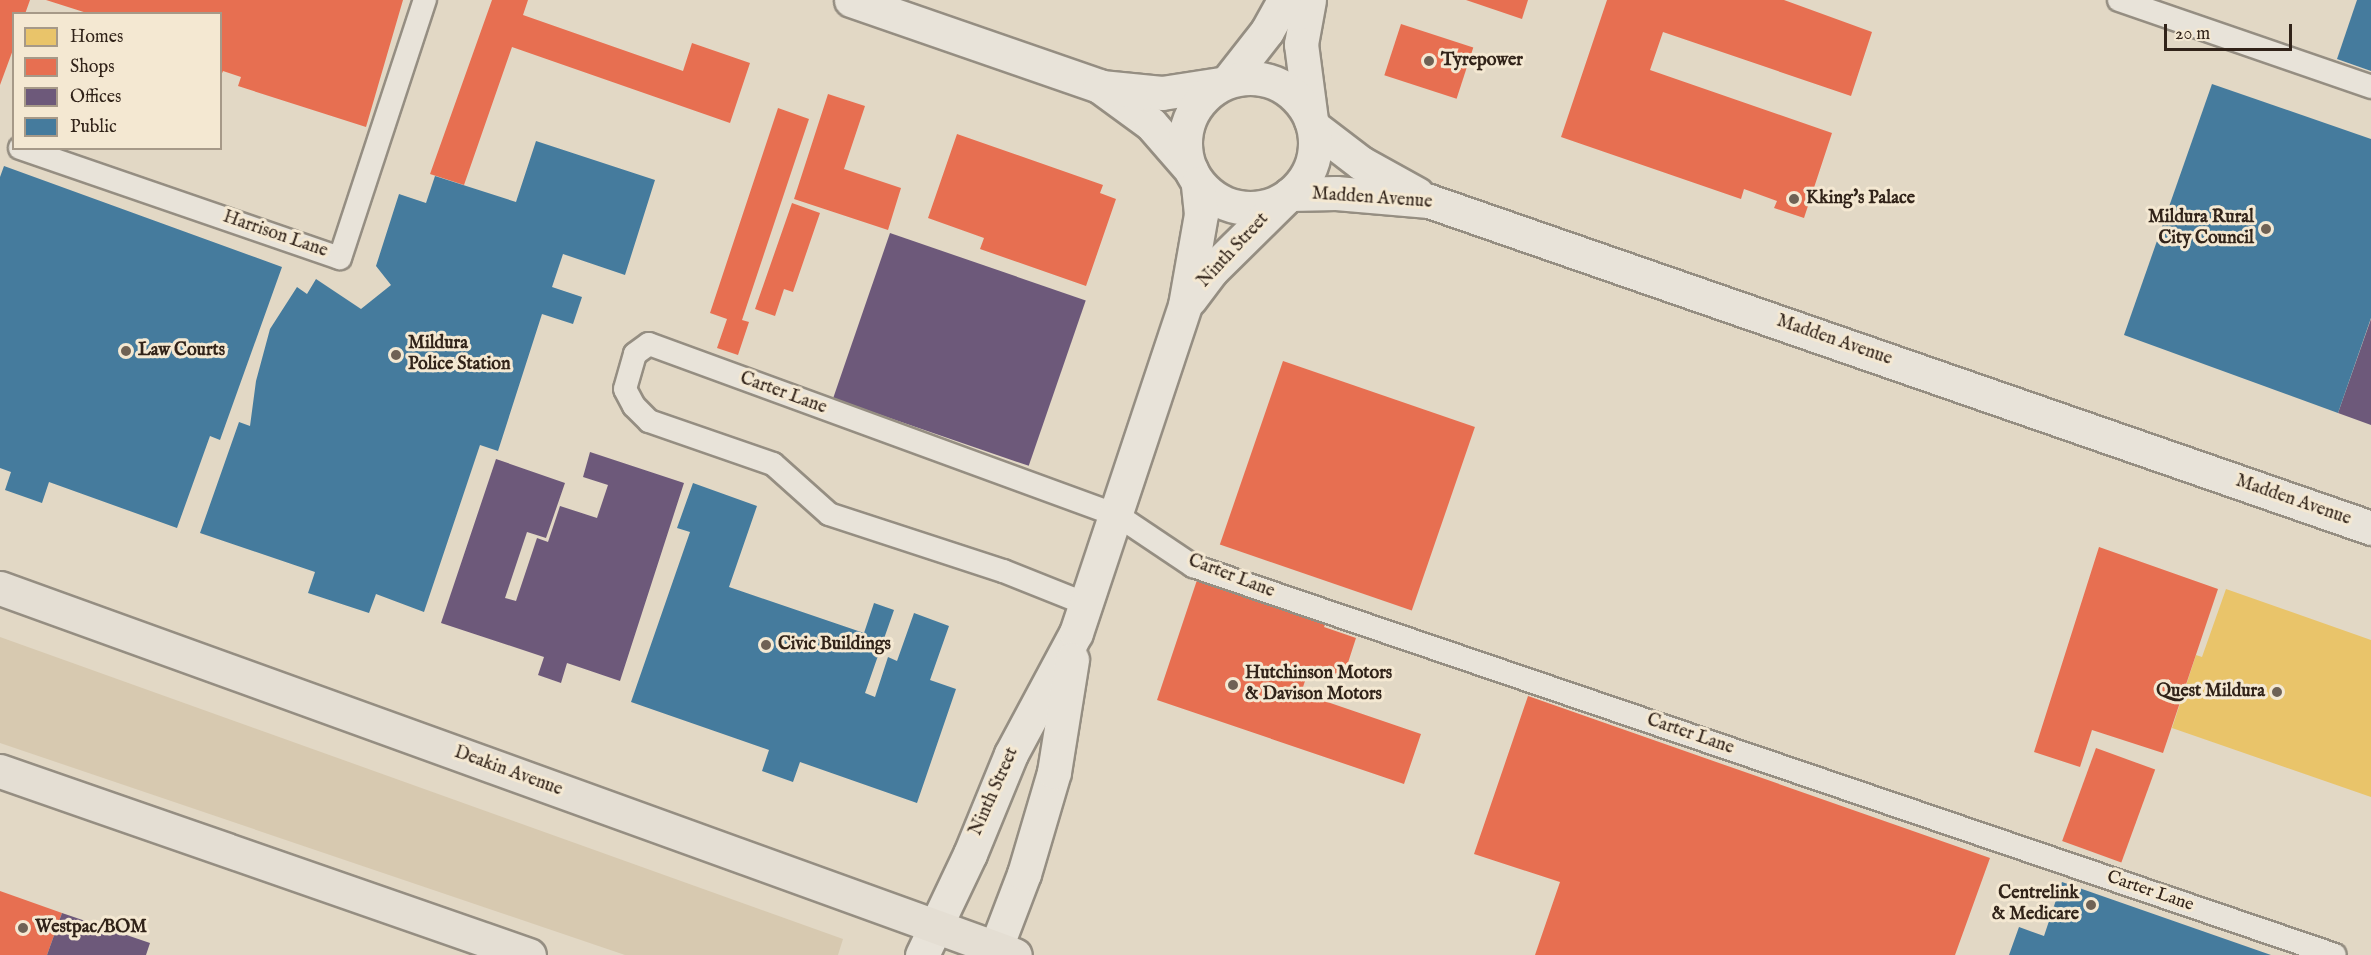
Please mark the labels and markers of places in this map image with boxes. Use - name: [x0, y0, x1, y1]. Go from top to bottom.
- place label: Tyrepower: [1441, 50, 1523, 72]
- marker: Tyrepower: [1422, 54, 1436, 68]
- place label: Kking's Palace: [1806, 188, 1915, 210]
- marker: Kking's Palace: [1787, 192, 1801, 206]
- place label: Mildura Rural City Council: [2148, 208, 2254, 250]
- marker: Mildura Rural City Council: [2259, 222, 2273, 236]
- place label: Mildura Police Station: [408, 334, 511, 376]
- place label: Law Courts: [138, 340, 225, 362]
- marker: Law Courts: [119, 344, 133, 358]
- marker: Mildura Police Station: [389, 348, 403, 362]
- place label: Civic Buildings: [778, 634, 891, 656]
- marker: Civic Buildings: [759, 638, 773, 652]
- place label: Hutchinson Motors & Davison Motors: [1245, 664, 1392, 706]
- marker: Hutchinson Motors & Davison Motors: [1226, 678, 1240, 692]
- place label: Quest Mildura: [2156, 681, 2265, 703]
- marker: Quest Mildura: [2270, 685, 2284, 699]
- place label: Centrelink & Medicare: [1992, 884, 2079, 926]
- marker: Centrelink & Medicare: [2084, 898, 2098, 912]
- place label: Westpac/BOM: [35, 917, 147, 939]
- marker: Westpac/BOM: [16, 921, 30, 935]

